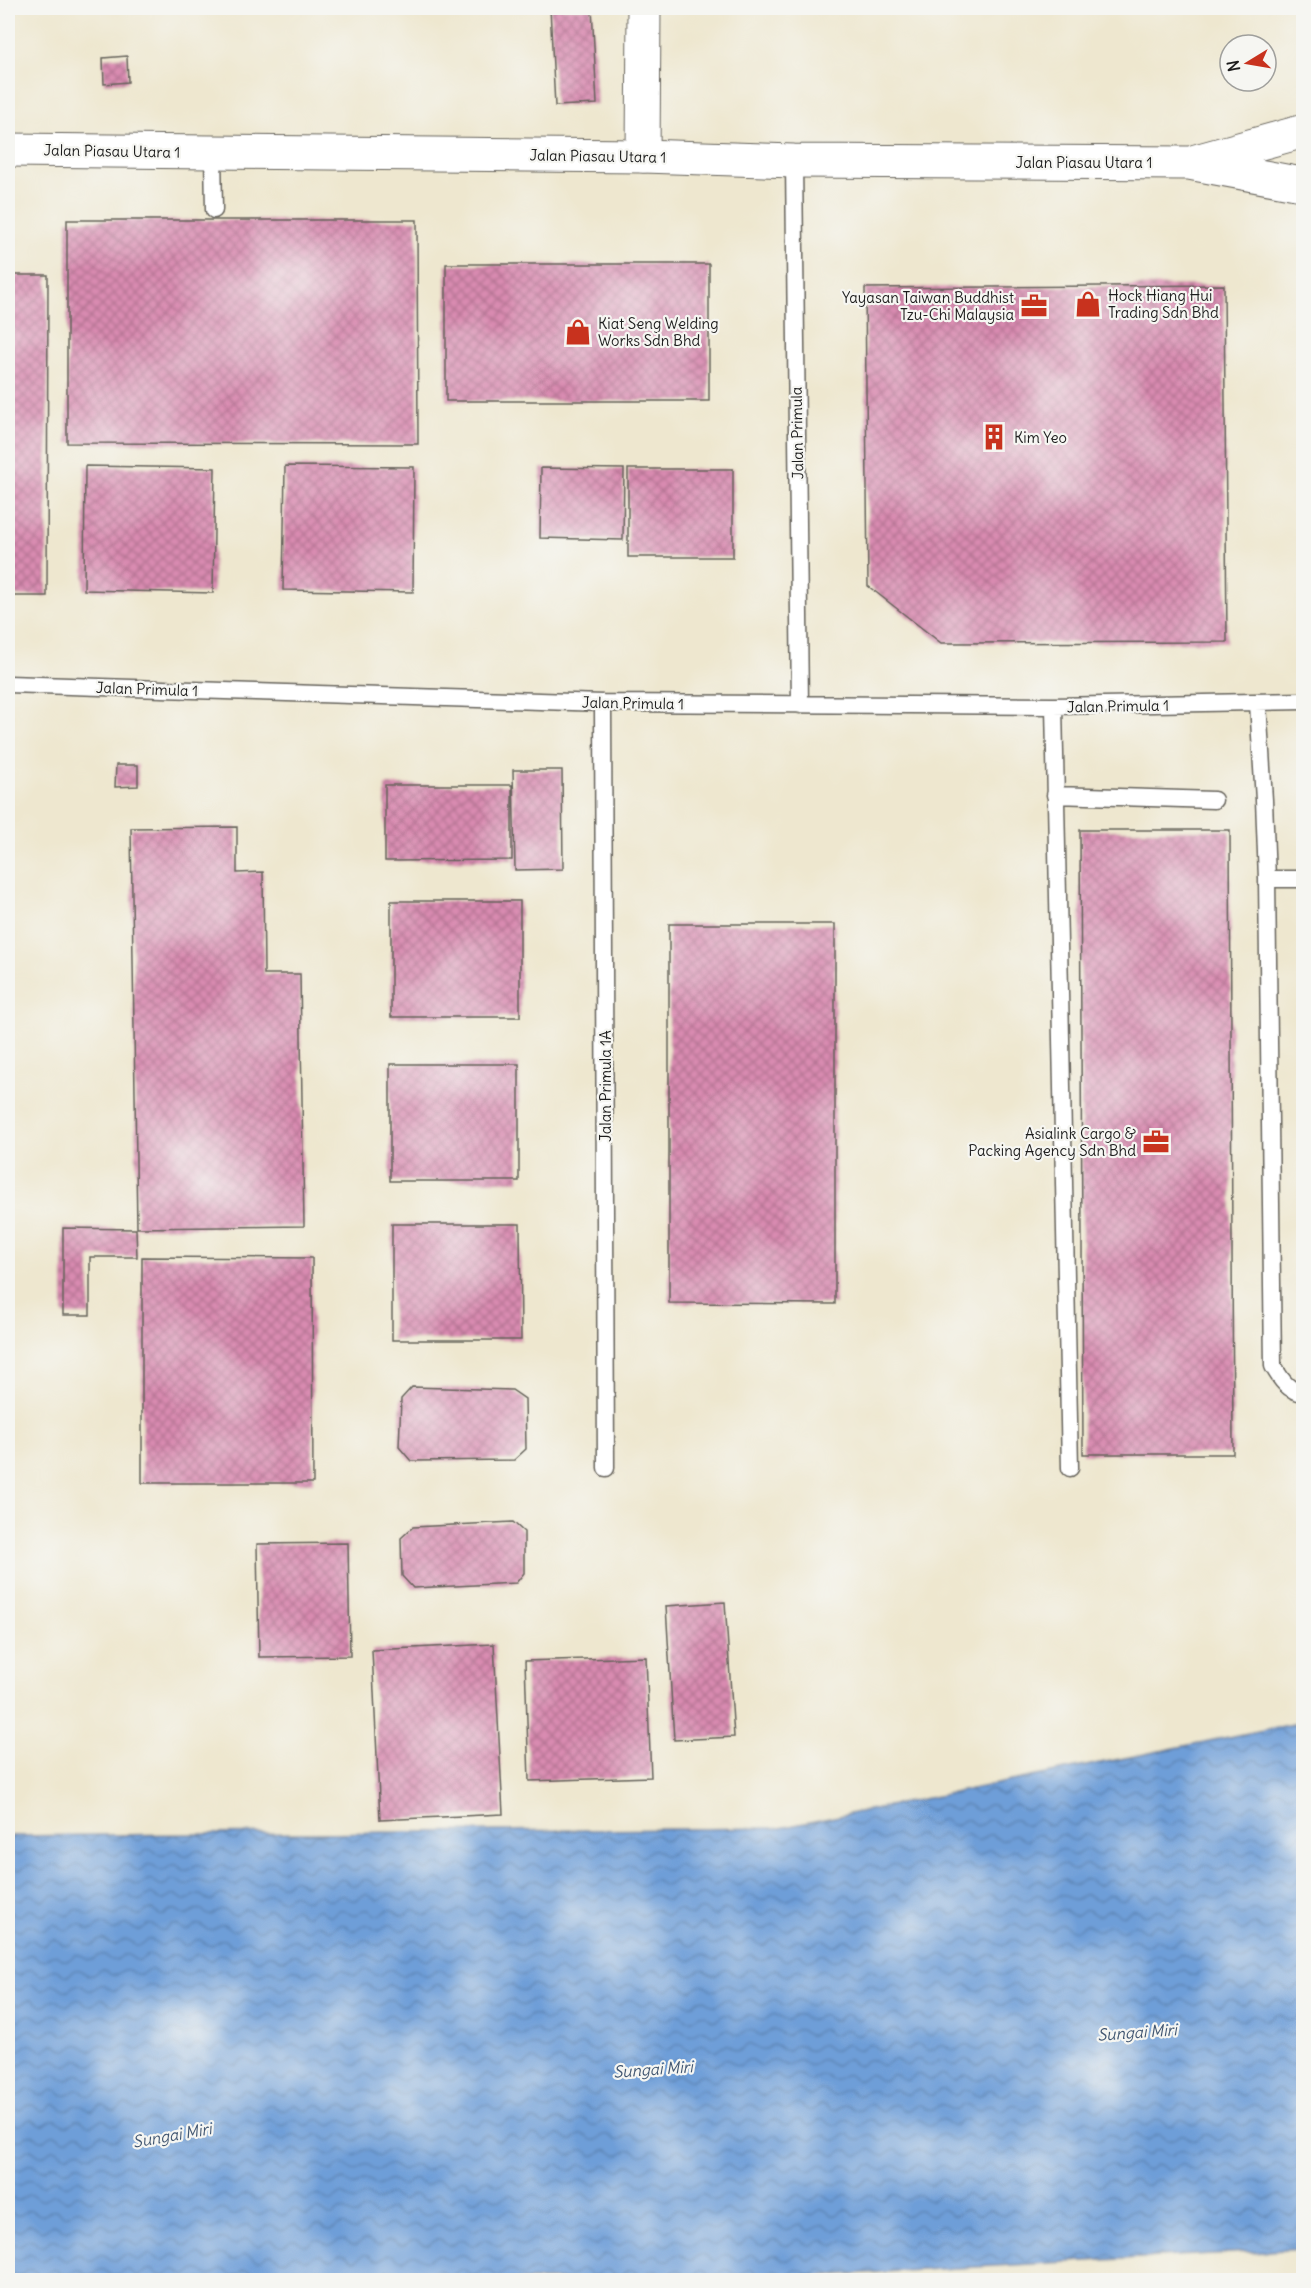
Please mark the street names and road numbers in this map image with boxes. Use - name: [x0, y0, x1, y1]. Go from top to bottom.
- street label: Jalan Piasau Utara 1: [43, 140, 181, 162]
- street label: Jalan Piasau Utara 1: [529, 145, 667, 167]
- street label: Jalan Piasau Utara 1: [1016, 153, 1152, 172]
- street label: Jalan Primula: [787, 386, 807, 479]
- street label: Jalan Primula 1: [96, 678, 198, 700]
- street label: Jalan Primula 1: [582, 693, 684, 713]
- street label: Jalan Primula 1: [1067, 696, 1169, 716]
- street label: Jalan Primula 1A: [596, 1030, 615, 1142]

